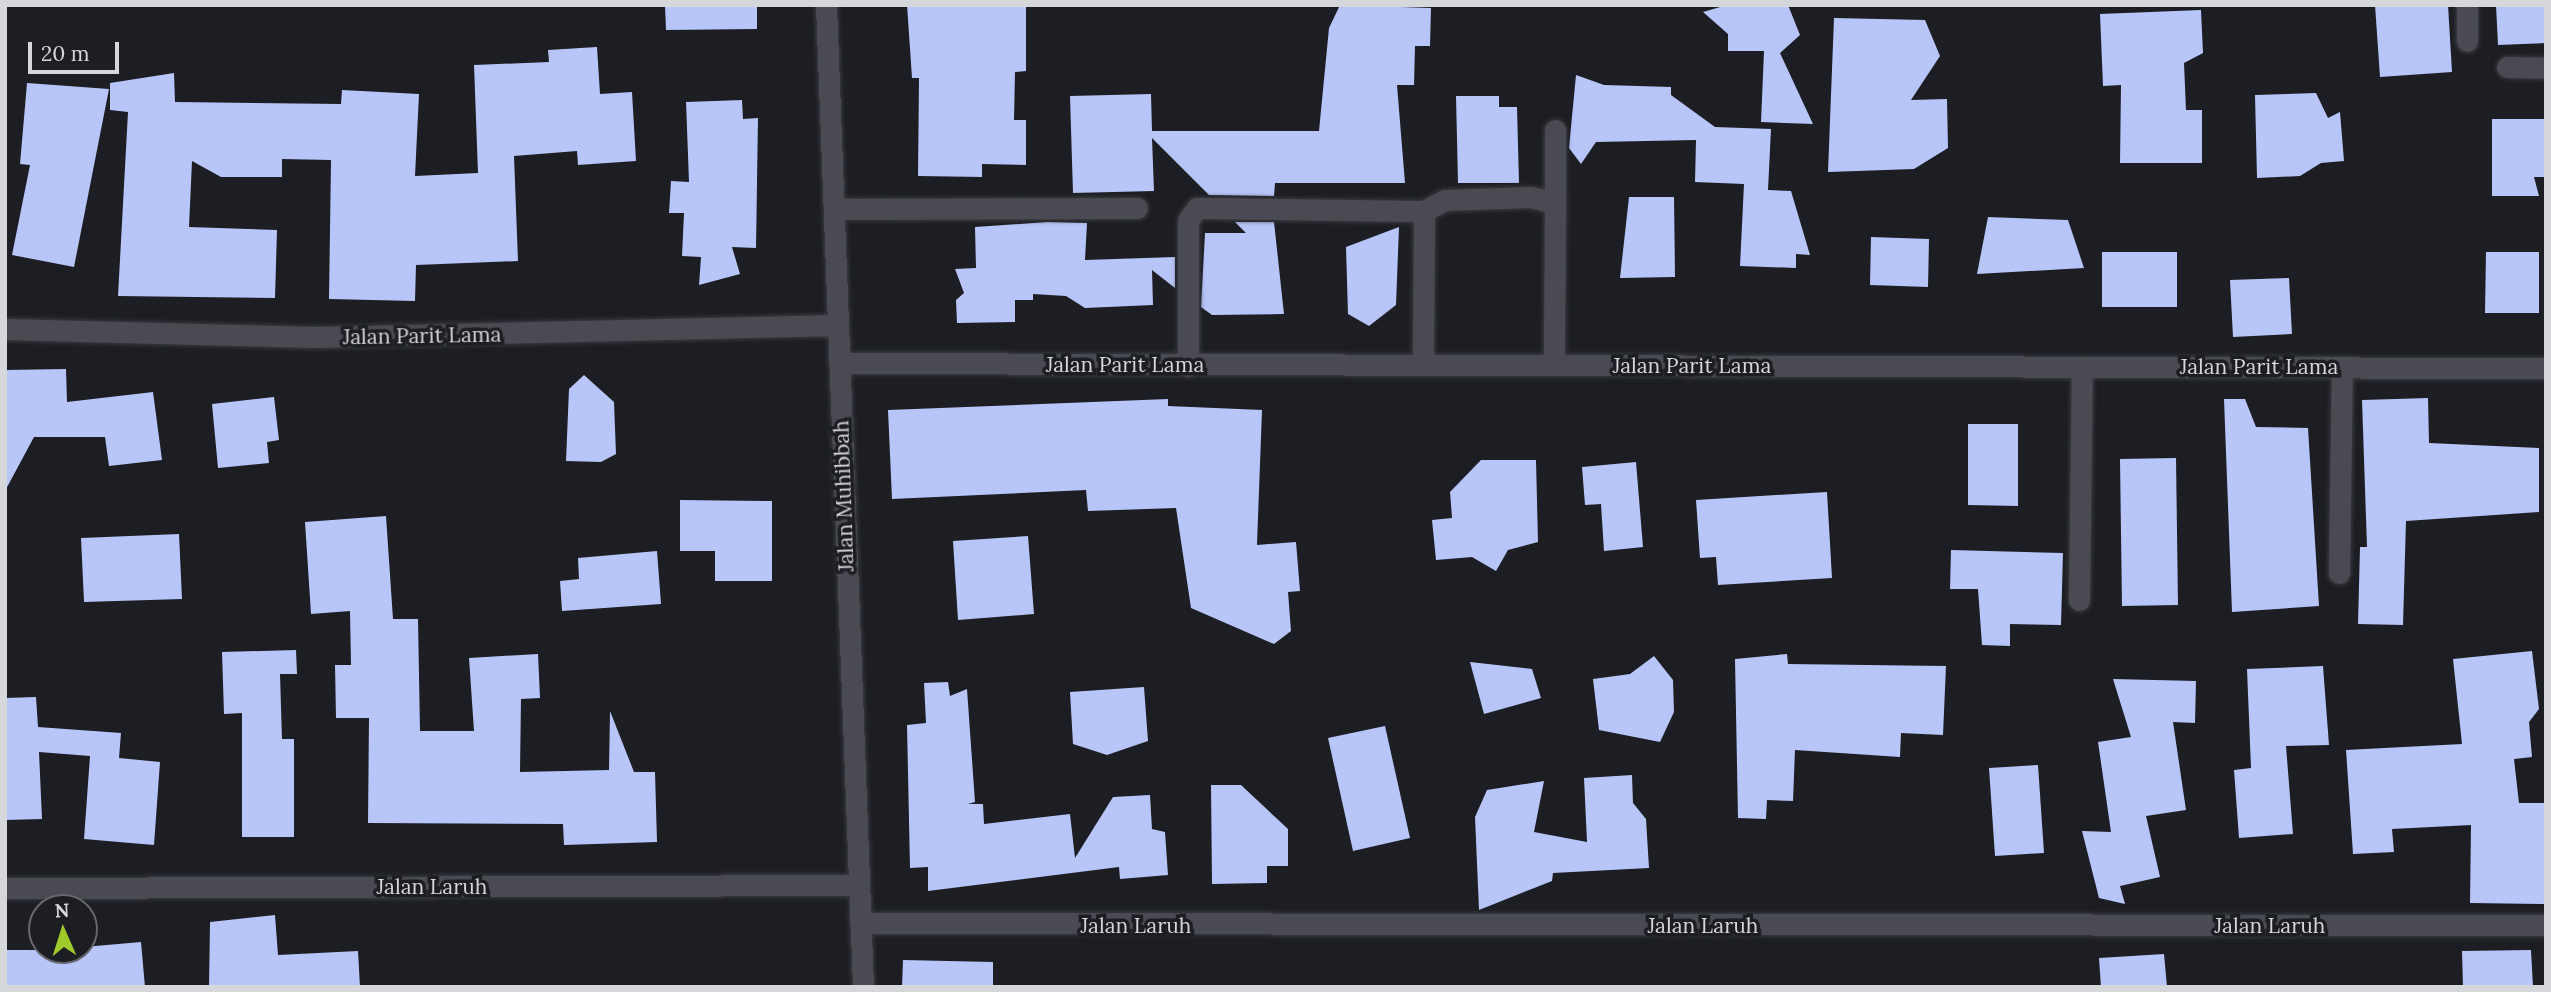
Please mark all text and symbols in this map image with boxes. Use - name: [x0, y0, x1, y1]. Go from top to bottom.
- scale bar: [32, 28, 122, 72]
- text: 20 m: [41, 40, 90, 67]
- street label: Jalan Parit Lama: [342, 322, 502, 350]
- street label: Jalan Parit Lama: [1046, 352, 1204, 378]
- street label: Jalan Parit Lama: [1613, 353, 1771, 379]
- street label: Jalan Parit Lama: [2180, 354, 2338, 380]
- street label: Jalan Muhibbah: [829, 420, 859, 572]
- street label: Jalan Laruh: [377, 874, 487, 900]
- north arrow: [28, 894, 98, 964]
- text: N: [54, 898, 70, 922]
- street label: Jalan Laruh: [1081, 913, 1191, 939]
- street label: Jalan Laruh: [1648, 913, 1758, 939]
- street label: Jalan Laruh: [2215, 913, 2325, 939]

